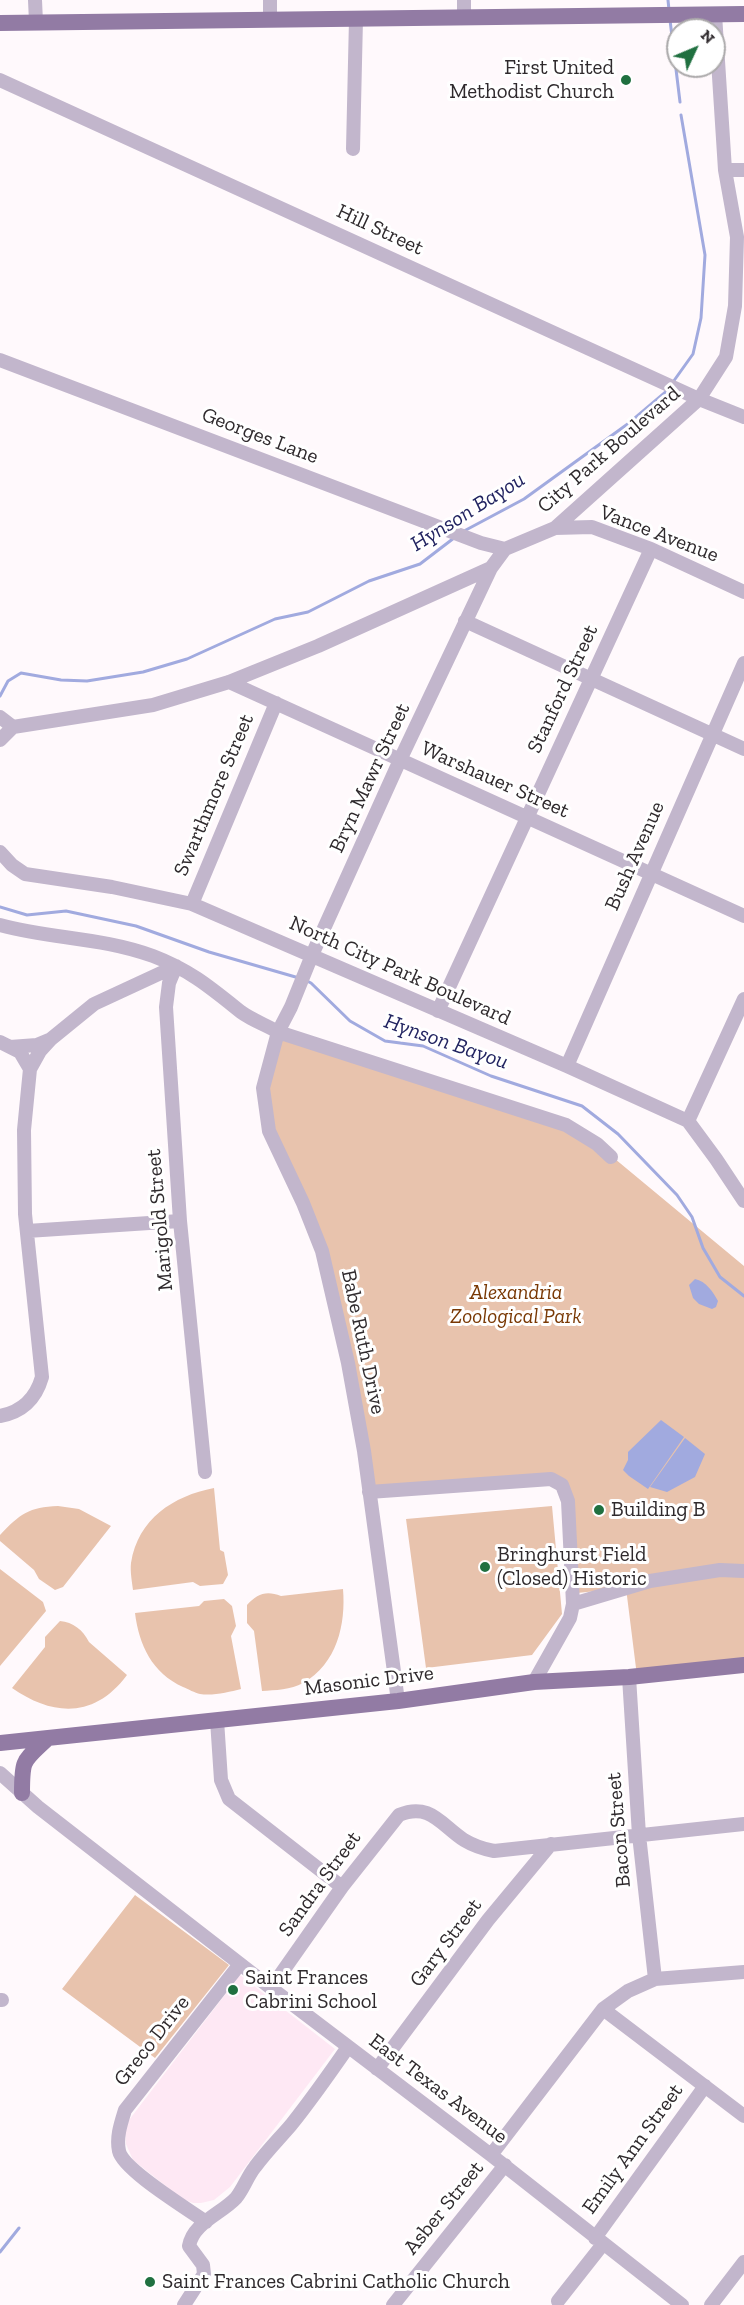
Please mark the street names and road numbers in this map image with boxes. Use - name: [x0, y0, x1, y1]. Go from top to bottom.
- street label: Hill Street: [333, 199, 427, 261]
- street label: City Park Boulevard: [533, 381, 685, 519]
- street label: Georges Lane: [198, 402, 322, 470]
- street label: Vance Avenue: [596, 500, 722, 568]
- street label: Stanford Street: [522, 621, 604, 757]
- street label: Bryn Mawr Street: [324, 699, 416, 857]
- street label: Swarthmore Street: [169, 710, 259, 880]
- street label: Warshauer Street: [417, 736, 573, 824]
- street label: Bush Avenue: [600, 798, 670, 914]
- street label: North City Park Boulevard: [285, 911, 515, 1031]
- street label: Marigold Street: [141, 1148, 179, 1292]
- street label: Babe Ruth Drive: [335, 1267, 391, 1417]
- street label: Masonic Drive: [303, 1661, 435, 1701]
- street label: Bacon Street: [601, 1771, 637, 1889]
- street label: Sandra Street: [273, 1826, 367, 1942]
- street label: Gary Street: [405, 1894, 487, 1992]
- street label: Greco Drive: [109, 1991, 195, 2091]
- street label: East Texas Avenue: [364, 2029, 512, 2149]
- street label: Emily Ann Street: [577, 2079, 689, 2219]
- street label: Asber Street: [399, 2156, 489, 2260]

